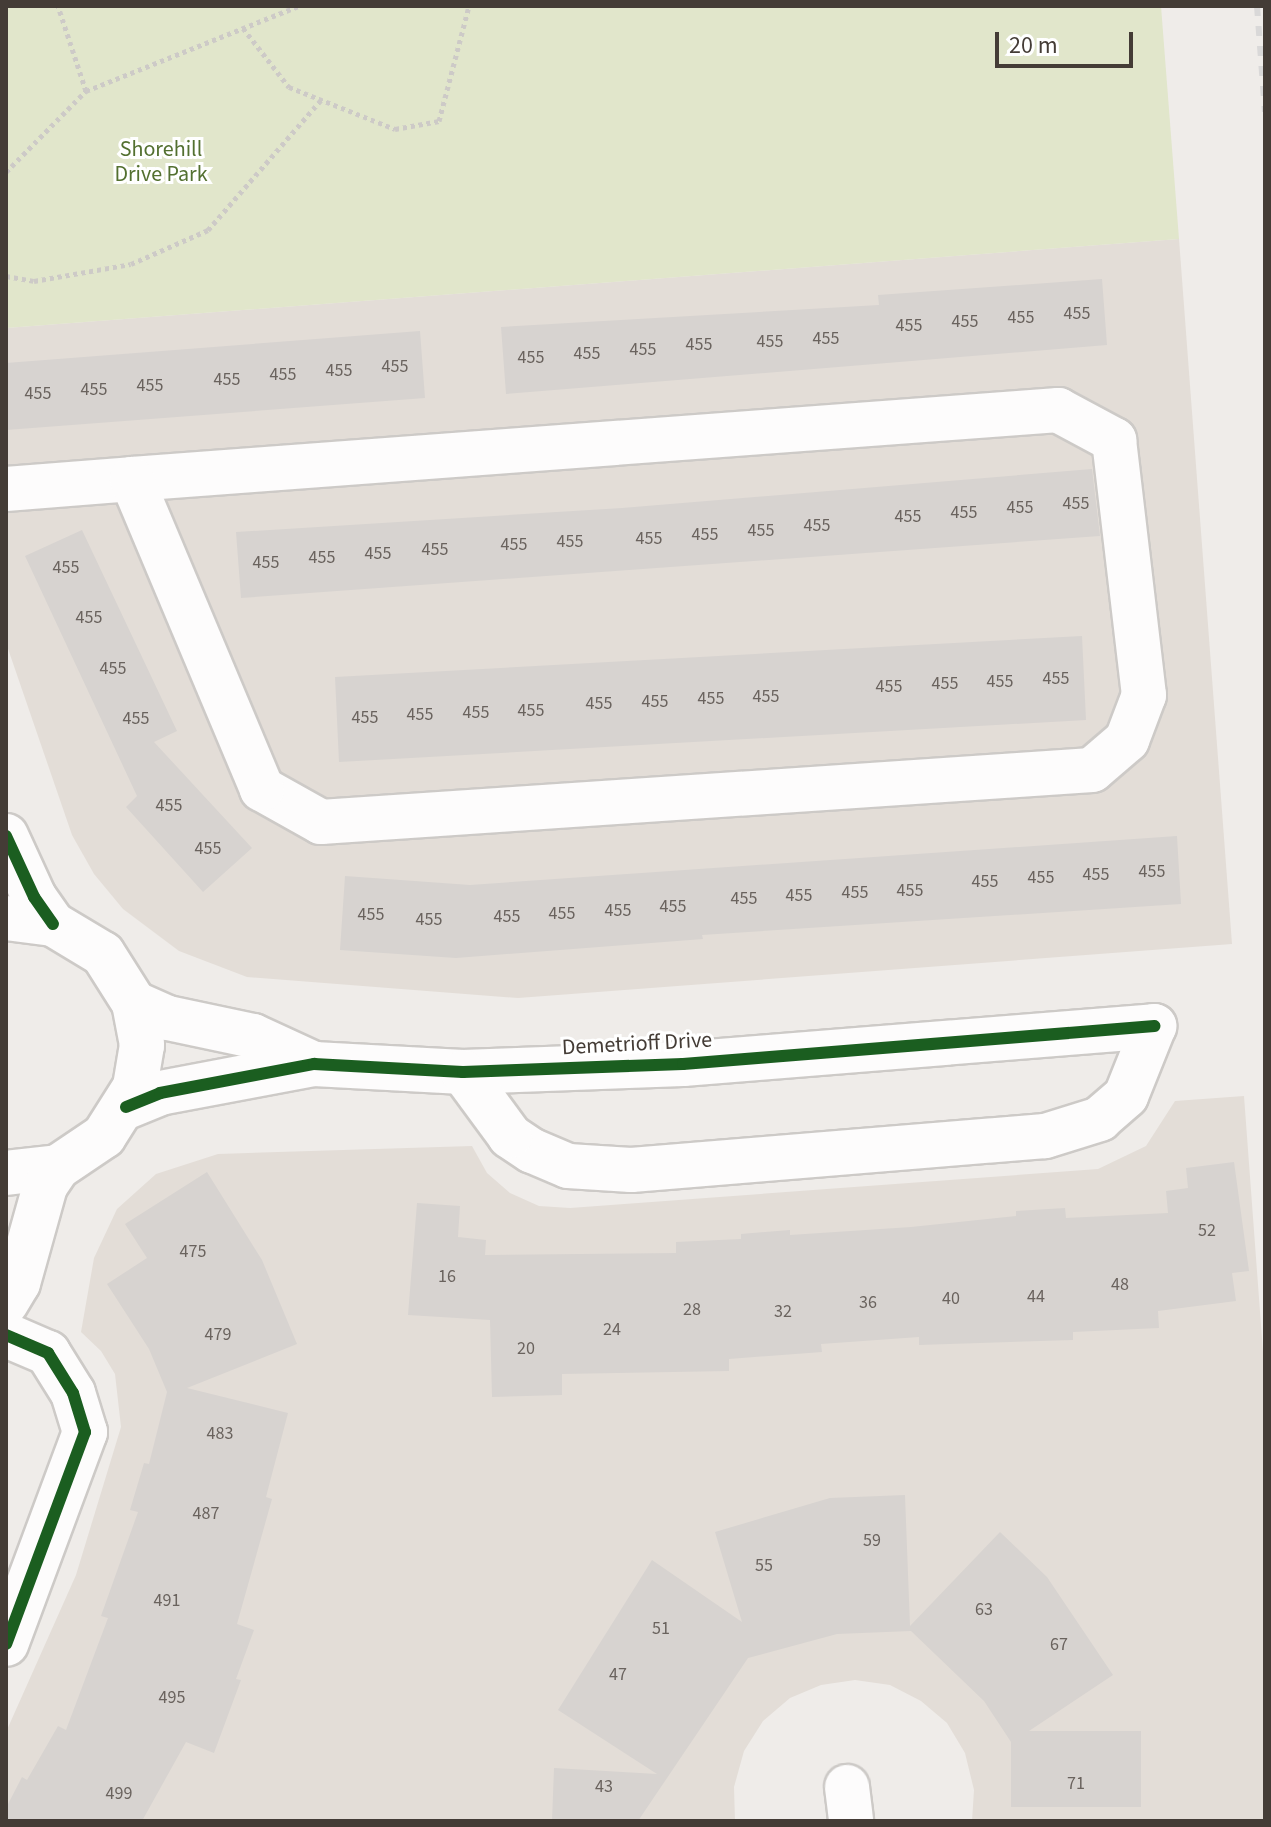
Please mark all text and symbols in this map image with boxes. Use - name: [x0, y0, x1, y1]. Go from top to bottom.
- scale bar: [999, 16, 1137, 66]
- text: 20 m: [1009, 28, 1058, 63]
- park label: Shorehill Drive Park: [114, 136, 208, 188]
- house number: 455: [1064, 303, 1090, 325]
- house number: 455: [1008, 307, 1034, 329]
- house number: 455: [952, 311, 978, 333]
- house number: 455: [896, 315, 922, 337]
- house number: 455: [813, 328, 839, 350]
- house number: 455: [757, 331, 783, 353]
- house number: 455: [686, 334, 712, 356]
- house number: 455: [630, 339, 656, 361]
- house number: 455: [574, 343, 600, 365]
- house number: 455: [518, 347, 544, 369]
- house number: 455: [382, 356, 408, 378]
- house number: 455: [326, 360, 352, 382]
- house number: 455: [270, 364, 296, 386]
- house number: 455: [214, 369, 240, 391]
- house number: 455: [137, 375, 163, 397]
- house number: 455: [81, 379, 107, 401]
- house number: 455: [25, 383, 51, 405]
- house number: 455: [1063, 493, 1089, 515]
- house number: 455: [1007, 497, 1033, 519]
- house number: 455: [951, 502, 977, 524]
- house number: 455: [895, 506, 921, 528]
- house number: 455: [804, 515, 830, 537]
- house number: 455: [748, 520, 774, 542]
- house number: 455: [692, 524, 718, 546]
- house number: 455: [636, 528, 662, 550]
- house number: 455: [557, 531, 583, 553]
- house number: 455: [501, 534, 527, 556]
- house number: 455: [422, 539, 448, 561]
- house number: 455: [365, 543, 391, 565]
- house number: 455: [309, 547, 335, 569]
- house number: 455: [253, 552, 279, 574]
- house number: 455: [53, 557, 79, 579]
- house number: 455: [76, 607, 102, 629]
- house number: 455: [100, 658, 126, 680]
- house number: 455: [1043, 668, 1069, 690]
- house number: 455: [987, 671, 1013, 693]
- house number: 455: [932, 673, 958, 695]
- house number: 455: [876, 676, 902, 698]
- house number: 455: [753, 686, 779, 708]
- house number: 455: [698, 688, 724, 710]
- house number: 455: [642, 691, 668, 713]
- house number: 455: [586, 693, 612, 715]
- house number: 455: [518, 700, 544, 722]
- house number: 455: [463, 702, 489, 724]
- house number: 455: [407, 704, 433, 726]
- house number: 455: [352, 707, 378, 729]
- house number: 455: [123, 708, 149, 730]
- house number: 455: [156, 795, 182, 817]
- house number: 455: [195, 838, 221, 860]
- house number: 455: [1139, 861, 1165, 883]
- house number: 455: [1083, 864, 1109, 886]
- house number: 455: [1028, 867, 1054, 889]
- house number: 455: [972, 871, 998, 893]
- house number: 455: [897, 880, 923, 902]
- house number: 455: [842, 882, 868, 904]
- house number: 455: [786, 885, 812, 907]
- house number: 455: [731, 888, 757, 910]
- house number: 455: [660, 896, 686, 918]
- house number: 455: [605, 900, 631, 922]
- house number: 455: [549, 903, 575, 925]
- house number: 455: [358, 904, 384, 926]
- house number: 455: [494, 906, 520, 928]
- house number: 455: [416, 909, 442, 931]
- street label: Demetrioff Drive: [561, 1027, 713, 1061]
- house number: 52: [1198, 1220, 1216, 1242]
- house number: 475: [180, 1241, 206, 1263]
- house number: 16: [438, 1266, 456, 1288]
- house number: 48: [1111, 1274, 1129, 1296]
- house number: 44: [1027, 1286, 1045, 1308]
- house number: 40: [942, 1288, 960, 1310]
- house number: 36: [859, 1292, 877, 1314]
- house number: 28: [683, 1299, 701, 1321]
- house number: 32: [774, 1301, 792, 1323]
- house number: 24: [603, 1319, 621, 1341]
- house number: 479: [205, 1324, 231, 1346]
- house number: 20: [517, 1338, 535, 1360]
- house number: 483: [207, 1423, 233, 1445]
- house number: 487: [193, 1503, 219, 1525]
- house number: 59: [863, 1530, 881, 1552]
- house number: 55: [755, 1555, 773, 1577]
- house number: 491: [154, 1590, 180, 1612]
- house number: 63: [975, 1599, 993, 1621]
- house number: 51: [652, 1618, 670, 1640]
- house number: 67: [1050, 1634, 1068, 1656]
- house number: 47: [609, 1664, 627, 1686]
- house number: 495: [159, 1687, 185, 1709]
- house number: 71: [1067, 1773, 1085, 1795]
- house number: 43: [595, 1776, 613, 1798]
- house number: 499: [106, 1783, 132, 1805]

